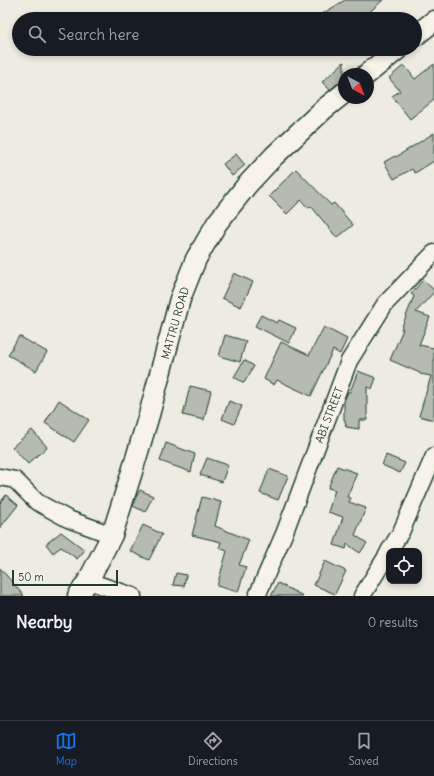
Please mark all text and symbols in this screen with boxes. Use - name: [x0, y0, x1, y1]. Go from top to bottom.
- search box: [12, 12, 422, 56]
- icon: search: [26, 23, 48, 45]
- text: Search here: [58, 25, 139, 44]
- north arrow: [338, 68, 374, 104]
- street label: MATTRU ROAD: [158, 285, 192, 361]
- street label: ABI STREET: [312, 385, 346, 445]
- map controls: [386, 548, 422, 584]
- button: locate: [386, 548, 422, 584]
- scale bar: [12, 568, 118, 587]
- text: 50 m: [18, 570, 44, 584]
- text: Nearby: [16, 611, 72, 633]
- text: 0 results: [368, 614, 418, 631]
- tab: Map: [55, 730, 77, 768]
- tab: Directions: [188, 730, 238, 768]
- tab: Saved: [348, 730, 379, 768]

